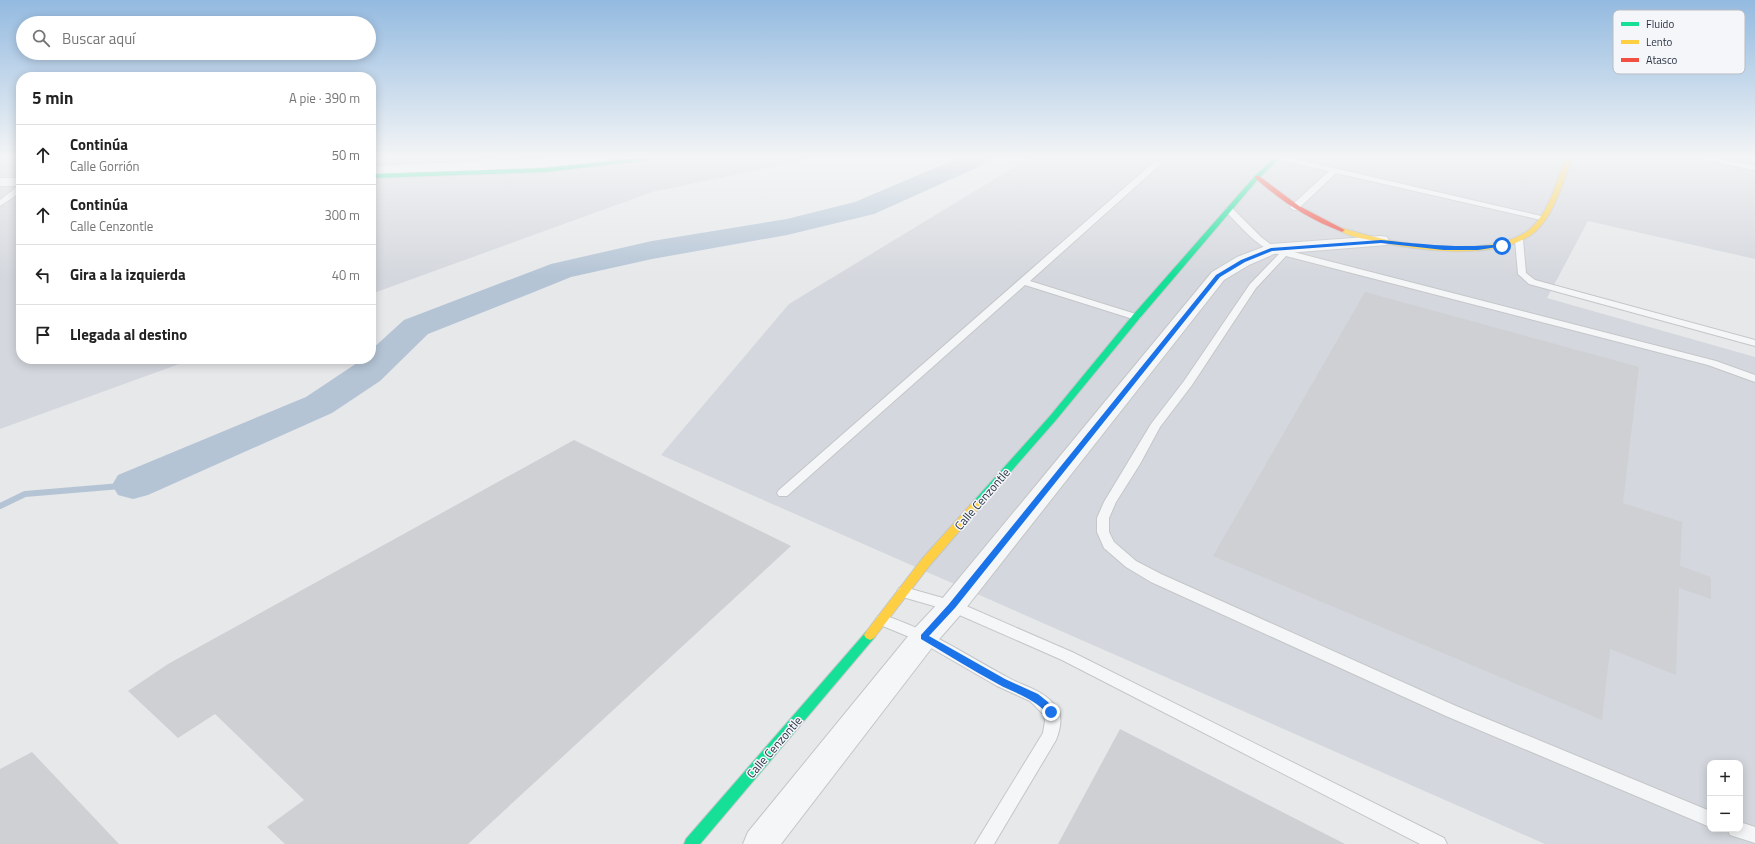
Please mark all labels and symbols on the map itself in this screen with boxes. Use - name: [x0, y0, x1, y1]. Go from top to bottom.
- legend: [1613, 10, 1745, 74]
- text: Fluido: [1646, 16, 1674, 32]
- text: Lento: [1646, 34, 1673, 50]
- text: Atasco: [1646, 52, 1678, 68]
- route start: [1493, 237, 1511, 255]
- street label: Calle Cenzontle: [950, 464, 1014, 534]
- route end: [1042, 703, 1060, 721]
- street label: Calle Cenzontle: [742, 712, 806, 782]

